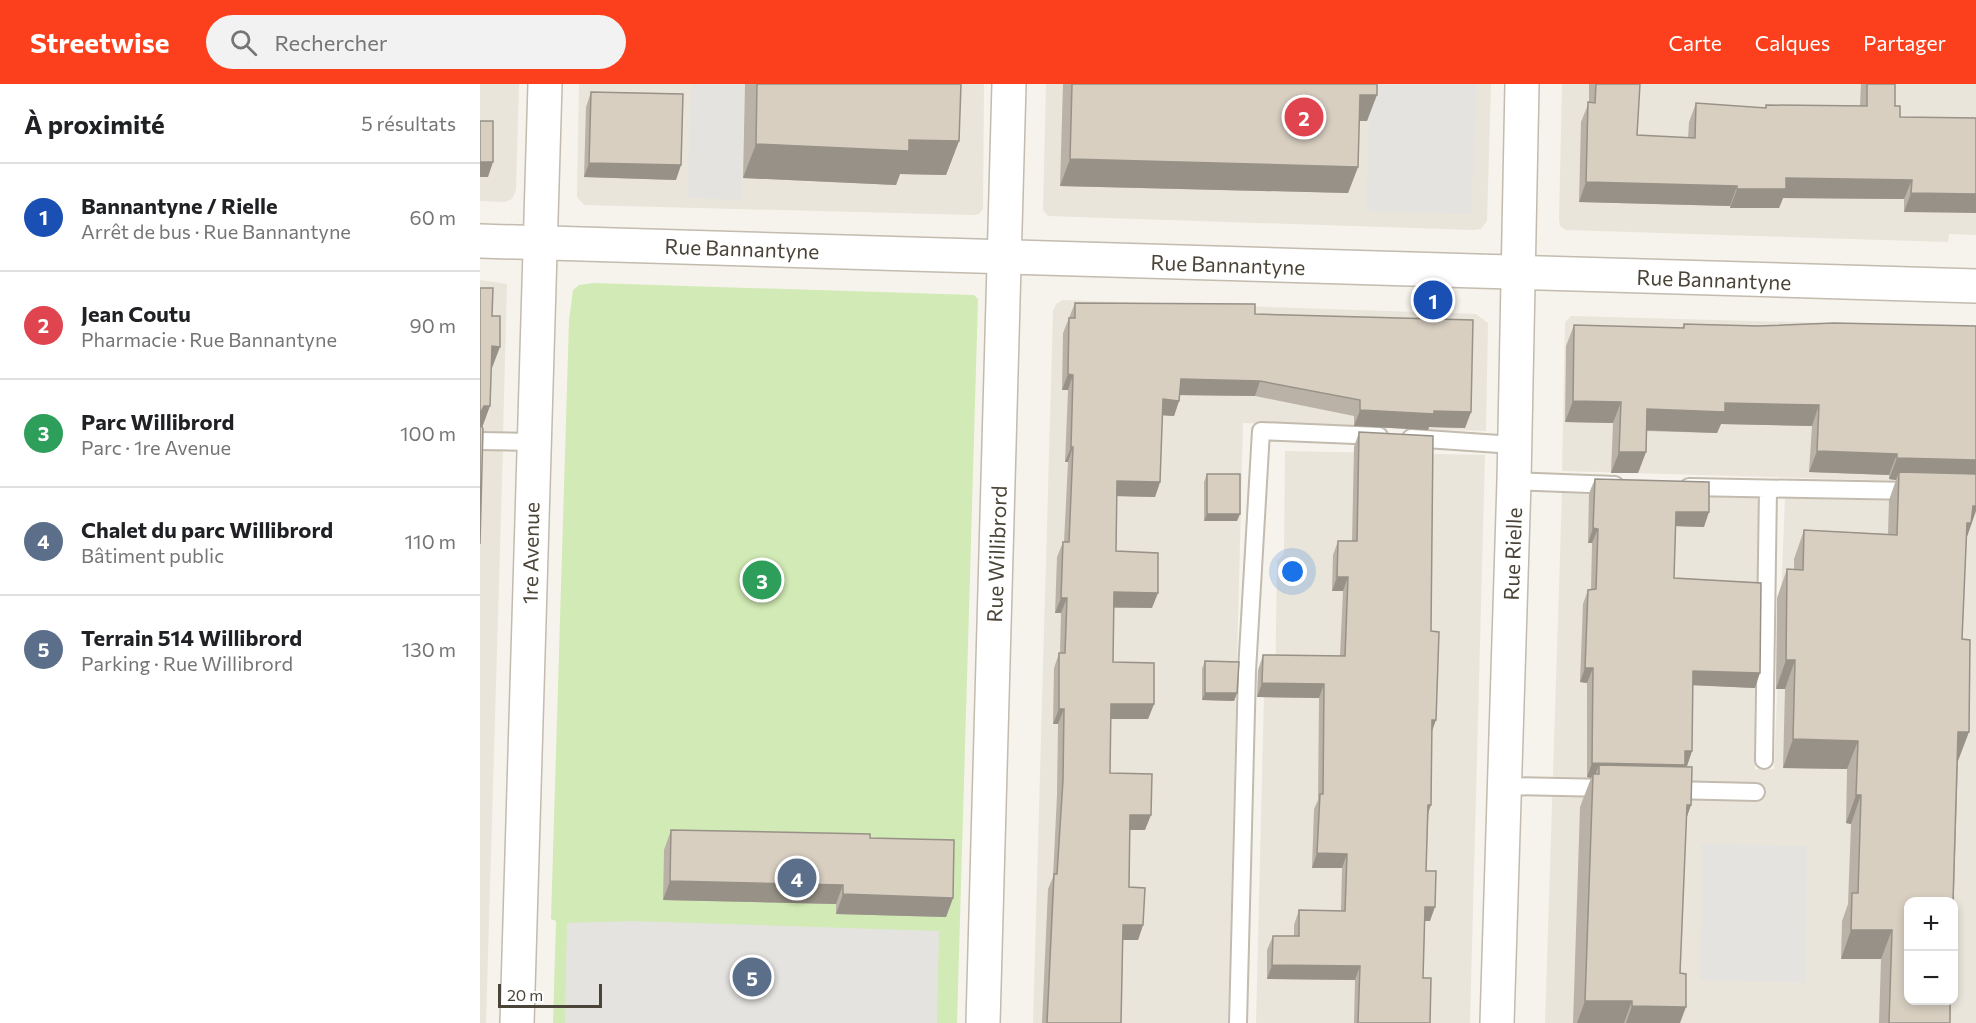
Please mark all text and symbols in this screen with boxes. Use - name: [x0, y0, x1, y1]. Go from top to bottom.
- search box: [206, 15, 626, 69]
- text: Streetwise: [30, 25, 170, 59]
- icon: search: [227, 26, 260, 59]
- text: Rechercher: [275, 29, 388, 56]
- text: Carte: [1669, 30, 1722, 55]
- text: Calques: [1755, 30, 1830, 55]
- text: Partager: [1863, 30, 1946, 55]
- pin: 2: [1284, 94, 1324, 140]
- text: À proximité: [24, 108, 165, 139]
- text: 5 résultats: [361, 111, 456, 135]
- text: Bannantyne / Rielle: [81, 192, 278, 219]
- text: 1: [39, 205, 48, 229]
- text: 60 m: [410, 205, 456, 229]
- text: Arrêt de bus · Rue Bannantyne: [81, 219, 351, 243]
- street label: Rue Bannantyne: [664, 233, 820, 263]
- street label: Rue Bannantyne: [1150, 249, 1306, 279]
- street label: Rue Bannantyne: [1636, 264, 1792, 294]
- pin: 1: [1414, 278, 1452, 322]
- text: Jean Coutu: [81, 300, 191, 327]
- text: 2: [38, 313, 49, 337]
- text: 90 m: [410, 313, 456, 337]
- text: Pharmacie · Rue Bannantyne: [81, 327, 337, 351]
- text: Parc Willibrord: [81, 408, 234, 435]
- text: 3: [38, 421, 49, 445]
- text: 100 m: [400, 421, 456, 445]
- text: Parc · 1re Avenue: [81, 435, 231, 459]
- street label: Rue Willibrord: [981, 485, 1011, 623]
- street label: 1re Avenue: [517, 502, 543, 604]
- street label: Rue Rielle: [1498, 507, 1526, 601]
- text: Chalet du parc Willibrord: [81, 516, 333, 543]
- text: 4: [37, 529, 50, 553]
- text: 110 m: [405, 529, 456, 553]
- text: Bâtiment public: [81, 543, 224, 567]
- your location: [1278, 557, 1307, 586]
- pin: 3: [742, 558, 782, 602]
- text: Terrain 514 Willibrord: [81, 624, 302, 651]
- text: 5: [38, 637, 49, 661]
- text: 130 m: [402, 637, 456, 661]
- text: Parking · Rue Willibrord: [81, 651, 293, 675]
- pin: 4: [778, 856, 816, 900]
- map controls: [1904, 897, 1958, 1005]
- button: +: [1904, 897, 1958, 951]
- button: −: [1904, 951, 1958, 1005]
- pin: 5: [732, 954, 772, 1000]
- scale bar: [498, 981, 602, 1008]
- text: 20 m: [507, 985, 543, 1004]

